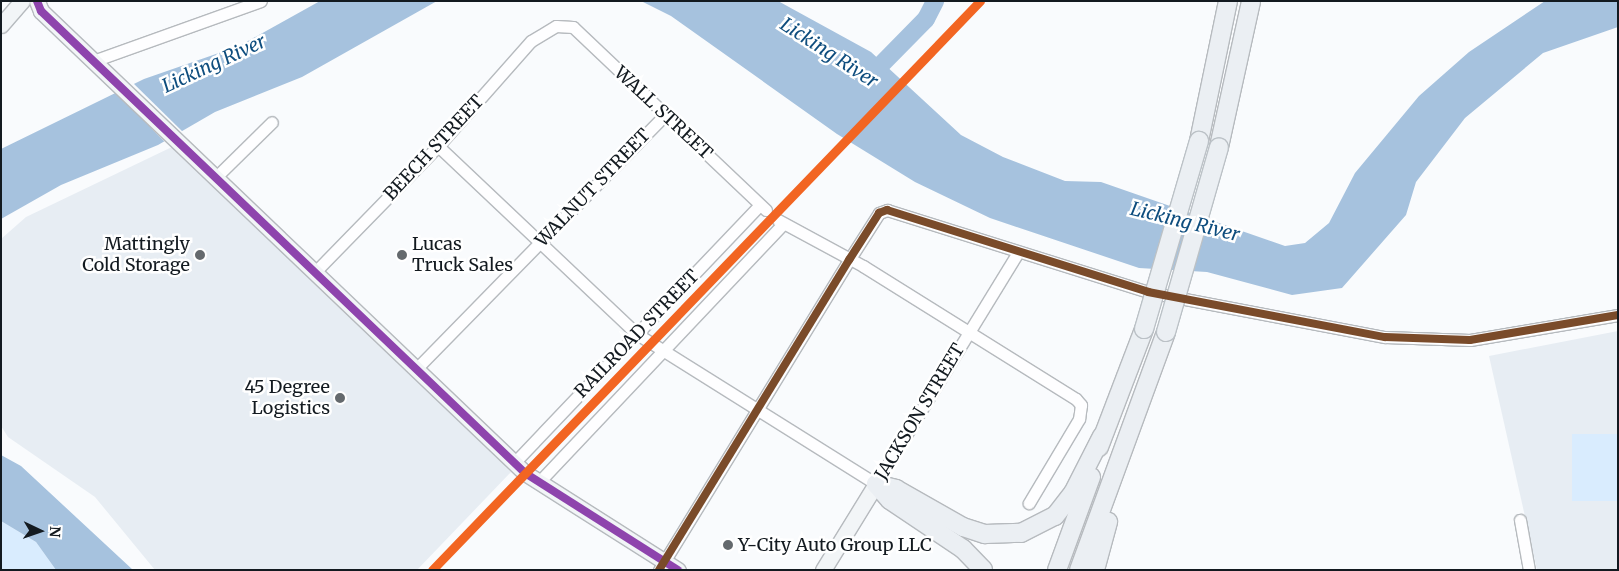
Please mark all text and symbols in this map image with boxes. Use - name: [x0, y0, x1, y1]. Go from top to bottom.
- water label: Licking River: [776, 13, 882, 93]
- water label: Licking River: [159, 30, 269, 98]
- street label: WALL STREET: [609, 62, 717, 164]
- street label: BEECH STREET: [380, 91, 488, 205]
- street label: WALNUT STREET: [531, 125, 655, 251]
- water label: Licking River: [1128, 197, 1242, 247]
- place label: Mattingly Cold Storage: [82, 234, 190, 276]
- place label: Lucas Truck Sales: [412, 234, 513, 276]
- marker: Mattingly Cold Storage: [194, 249, 206, 261]
- marker: Lucas Truck Sales: [396, 249, 408, 261]
- street label: RAILROAD STREET: [570, 265, 704, 403]
- street label: JACKSON STREET: [871, 340, 969, 484]
- place label: 45 Degree Logistics: [244, 377, 330, 419]
- marker: 45 Degree Logistics: [334, 392, 346, 404]
- north arrow: [15, 506, 65, 556]
- text: N: [46, 526, 64, 538]
- place label: Y-City Auto Group LLC: [738, 534, 932, 556]
- marker: Y-City Auto Group LLC: [722, 539, 734, 551]

